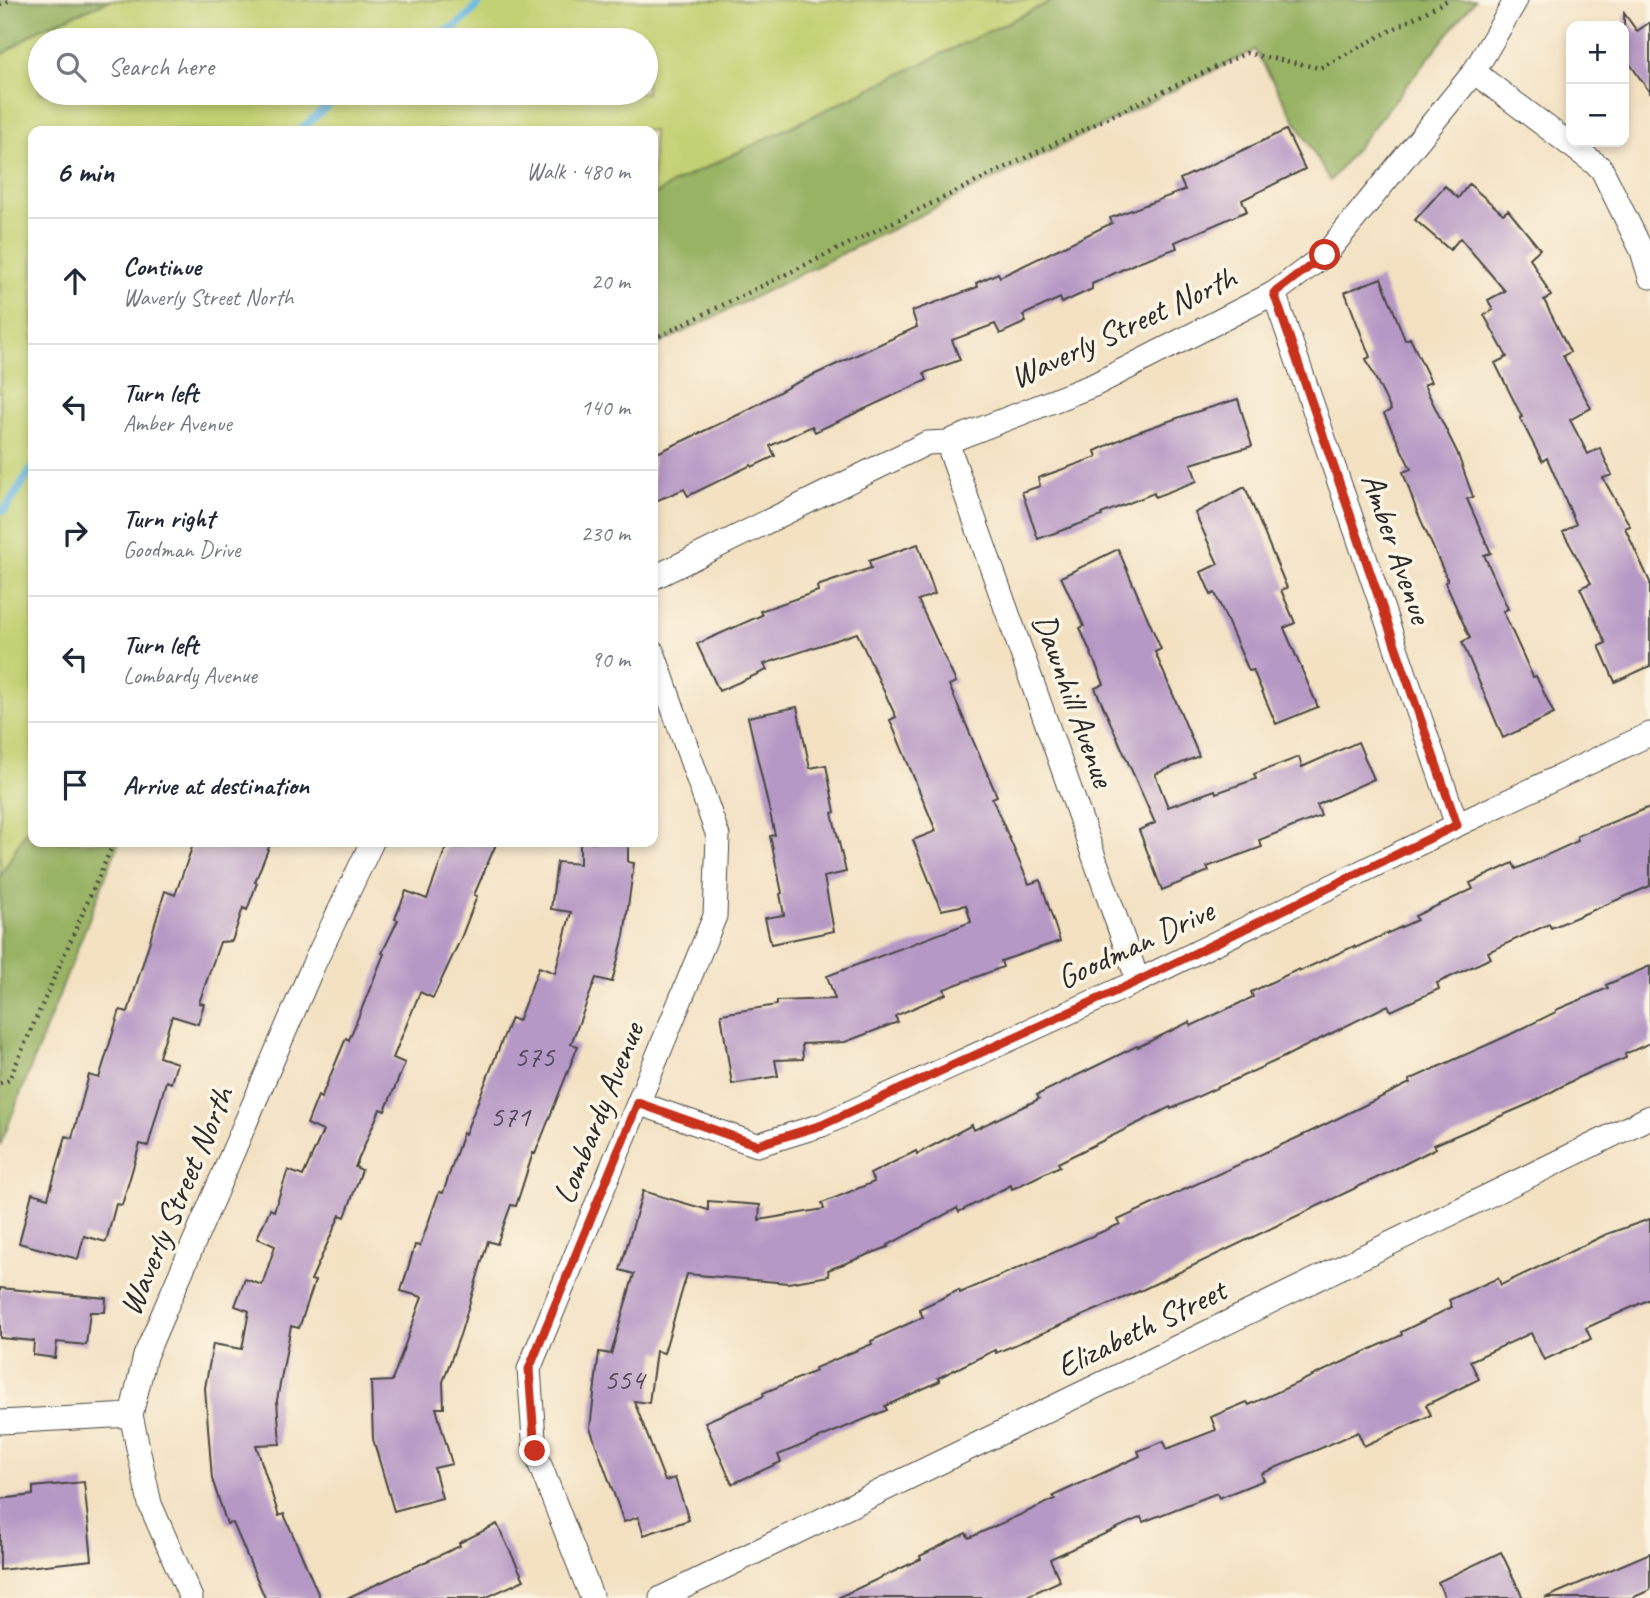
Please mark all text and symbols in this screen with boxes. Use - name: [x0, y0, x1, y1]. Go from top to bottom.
- map controls: [1566, 21, 1629, 147]
- button: +: [1566, 21, 1629, 84]
- search box: [28, 28, 658, 105]
- icon: search: [52, 48, 90, 86]
- text: Search here: [108, 50, 214, 83]
- button: −: [1566, 84, 1629, 147]
- text: 6 min: [56, 153, 114, 191]
- text: Walk · 480 m: [526, 157, 630, 186]
- route start: [1309, 239, 1340, 270]
- text: Continue: [123, 250, 201, 283]
- street label: Waverly Street North: [1003, 256, 1244, 398]
- icon: ahead: [56, 262, 94, 300]
- text: 20 m: [591, 267, 630, 296]
- text: Waverly Street North: [123, 283, 293, 312]
- text: Turn left: [123, 376, 198, 409]
- icon: left: [56, 388, 94, 426]
- text: 140 m: [581, 393, 630, 422]
- text: Amber Avenue: [123, 409, 232, 438]
- street label: Amber Avenue: [1352, 467, 1443, 631]
- text: Turn right: [123, 502, 214, 535]
- icon: right: [56, 514, 94, 552]
- text: 230 m: [581, 519, 630, 548]
- text: Goodman Drive: [123, 535, 240, 564]
- street label: Dawnhill Avenue: [1023, 608, 1125, 794]
- text: Turn left: [123, 628, 198, 661]
- icon: left: [56, 640, 94, 678]
- text: 90 m: [591, 645, 630, 674]
- text: Lombardy Avenue: [123, 661, 257, 690]
- icon: arrive: [56, 766, 94, 804]
- text: Arrive at destination: [123, 769, 309, 802]
- street label: Goodman Drive: [1050, 888, 1222, 999]
- street label: Lombardy Avenue: [543, 1014, 654, 1210]
- house number: 575: [514, 1037, 556, 1075]
- street label: Waverly Street North: [109, 1079, 244, 1322]
- house number: 571: [490, 1097, 532, 1135]
- street label: Elizabeth Street: [1050, 1268, 1235, 1387]
- house number: 554: [604, 1360, 647, 1398]
- route end: [519, 1435, 550, 1466]

